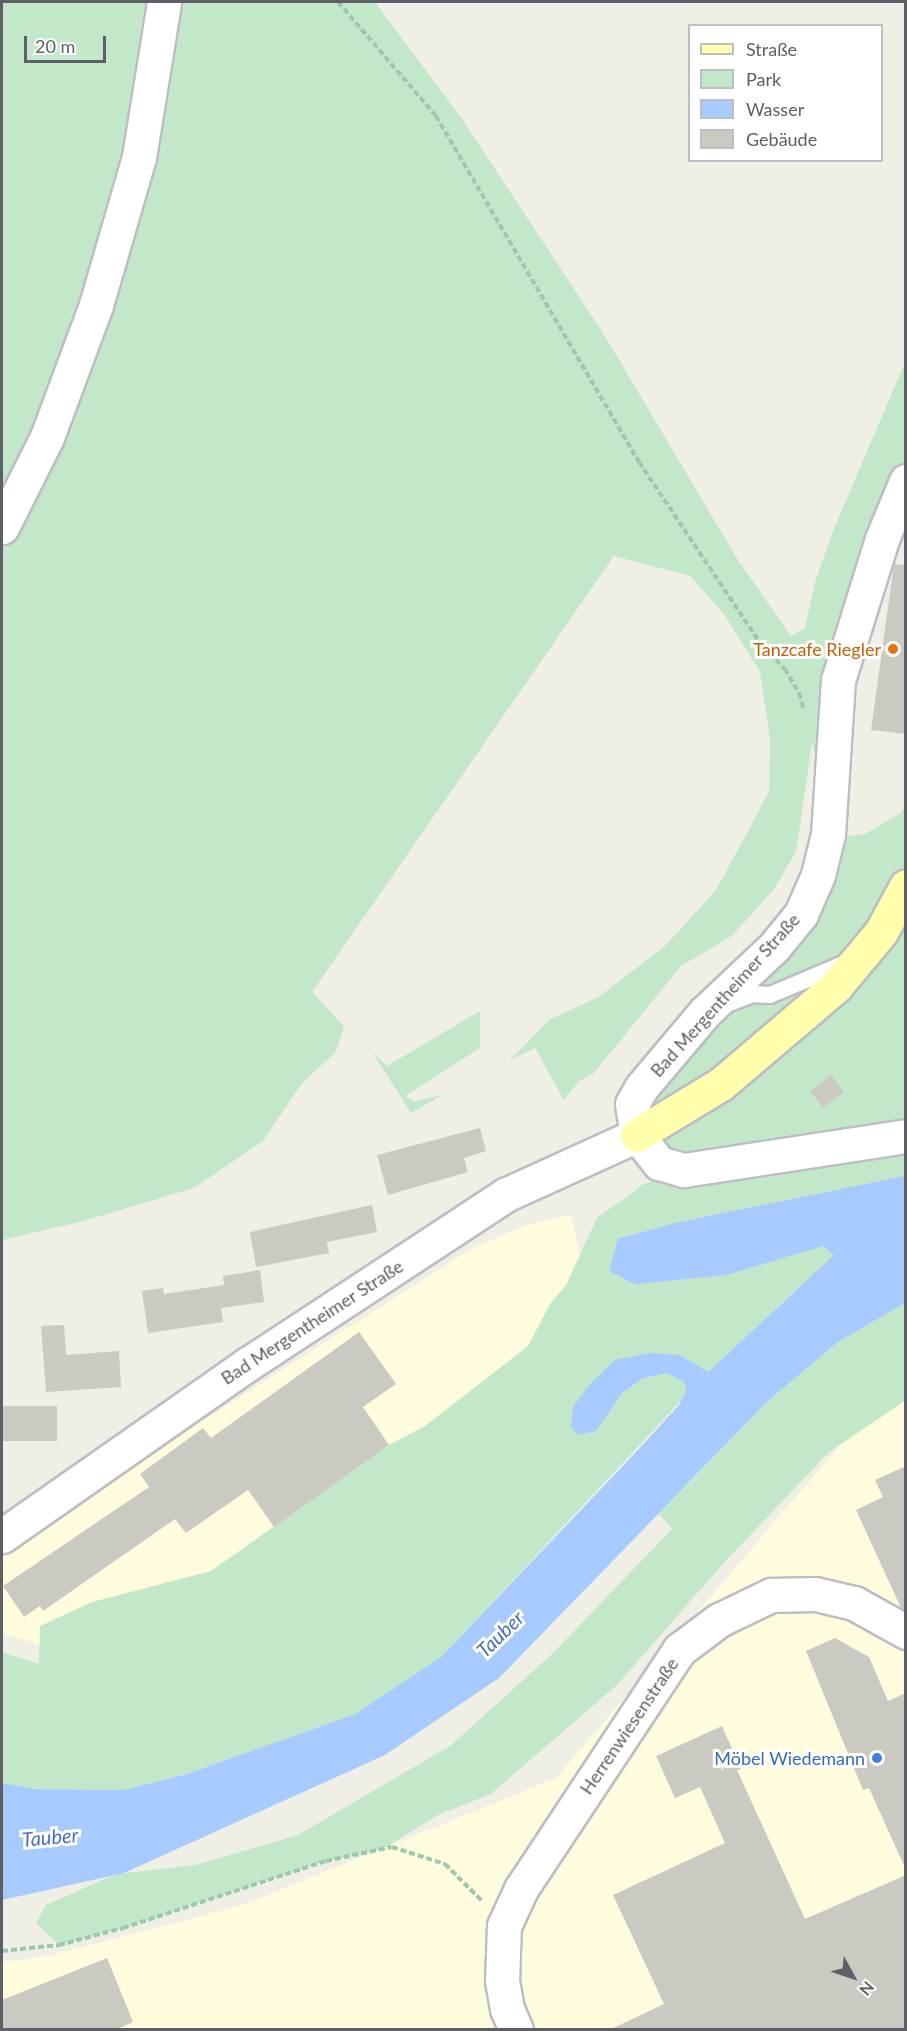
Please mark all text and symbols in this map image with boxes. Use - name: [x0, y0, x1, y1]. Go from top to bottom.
- scale bar: [27, 24, 110, 62]
- legend: [688, 24, 883, 162]
- text: 20 m: [35, 35, 75, 57]
- text: Straße: [746, 38, 797, 60]
- text: Park: [746, 68, 781, 90]
- text: Wasser: [746, 98, 804, 120]
- text: Gebäude: [746, 128, 817, 150]
- place label: Tanzcafe Riegler: [753, 638, 881, 660]
- marker: Tanzcafe Riegler: [886, 642, 900, 656]
- street label: Bad Mergentheimer Straße: [646, 909, 804, 1081]
- street label: Bad Mergentheimer Straße: [217, 1255, 407, 1389]
- water label: Tauber: [471, 1606, 529, 1662]
- street label: Herrenwiesenstraße: [575, 1654, 683, 1798]
- place label: Möbel Wiedemann: [714, 1747, 865, 1769]
- marker: Möbel Wiedemann: [870, 1751, 884, 1765]
- water label: Tauber: [21, 1823, 79, 1851]
- north arrow: [823, 1947, 883, 2007]
- text: N: [856, 1978, 878, 2000]

